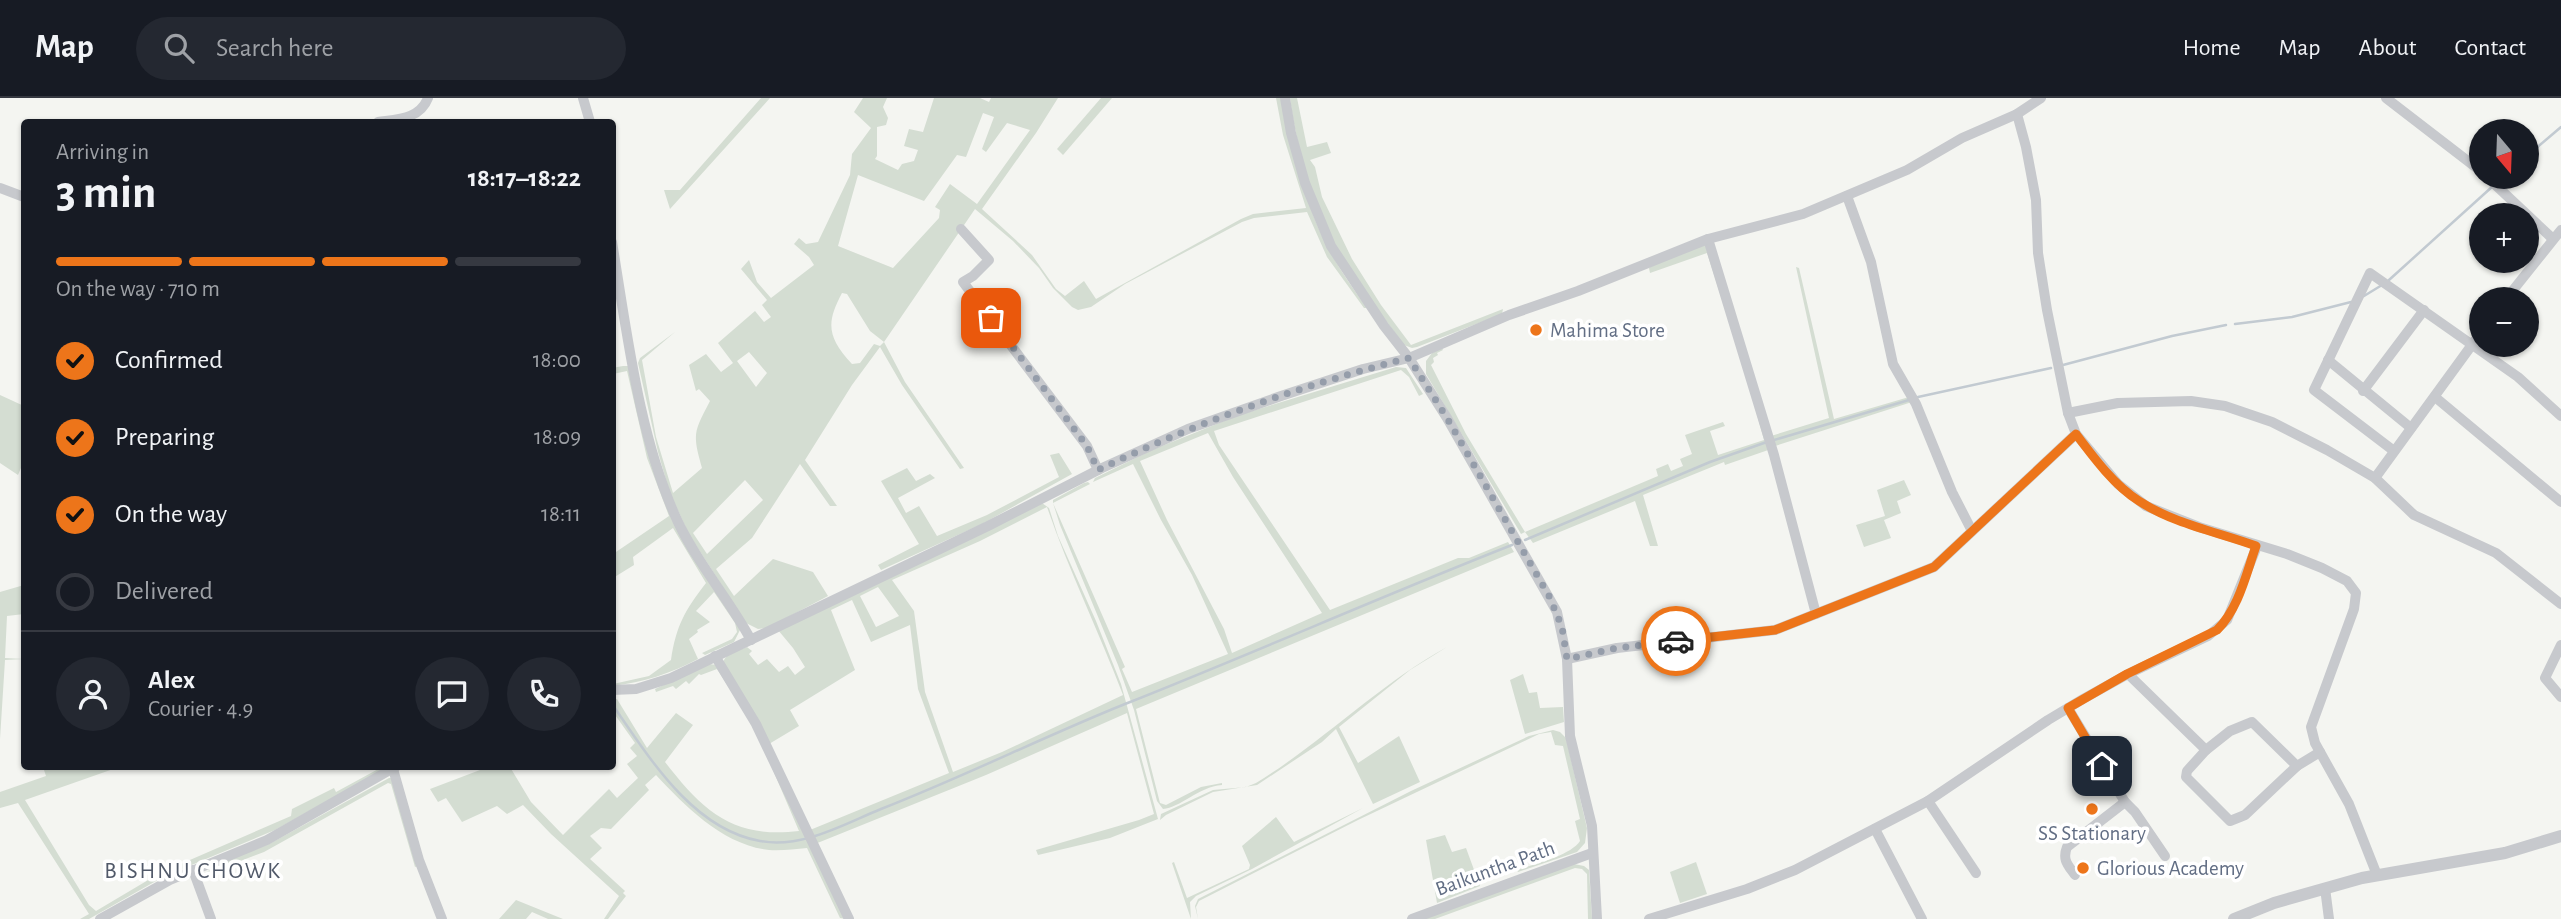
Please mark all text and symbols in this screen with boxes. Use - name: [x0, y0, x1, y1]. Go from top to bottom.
- search box: [136, 17, 626, 80]
- icon: search: [160, 29, 198, 67]
- text: Map: [35, 31, 94, 64]
- text: Search here: [216, 35, 334, 61]
- text: Home: [2183, 36, 2241, 60]
- text: Map: [2279, 36, 2321, 60]
- text: About: [2359, 36, 2416, 60]
- text: Contact: [2454, 36, 2526, 60]
- north arrow: [2469, 119, 2539, 189]
- map controls: [2469, 119, 2539, 357]
- text: Arriving in: [56, 141, 149, 164]
- text: 18:17–18:22: [468, 165, 581, 191]
- text: 3 min: [56, 170, 156, 216]
- button: +: [2469, 203, 2539, 273]
- text: On the way · 710 m: [56, 278, 220, 301]
- button: −: [2469, 287, 2539, 357]
- pin: [961, 288, 1021, 348]
- icon: bag: [972, 299, 1010, 337]
- place label: Mahima Store: [1550, 320, 1665, 341]
- marker: Mahima Store: [1528, 322, 1544, 338]
- icon: check: [56, 342, 94, 380]
- text: Confirmed: [115, 347, 223, 373]
- text: 18:00: [533, 349, 581, 372]
- icon: check: [56, 419, 94, 457]
- text: Preparing: [115, 424, 214, 450]
- text: 18:09: [534, 426, 581, 449]
- icon: check: [56, 496, 94, 534]
- text: On the way: [115, 501, 227, 527]
- text: 18:11: [541, 503, 581, 526]
- text: Delivered: [115, 578, 213, 604]
- courier: [1641, 606, 1711, 676]
- icon: car: [1657, 622, 1695, 660]
- button: person: [56, 657, 130, 731]
- button: chat: [415, 657, 489, 731]
- button: phone: [507, 657, 581, 731]
- text: Alex: [148, 667, 195, 693]
- text: Courier · 4.9: [148, 698, 253, 721]
- pin: [2072, 736, 2132, 796]
- icon: home: [2083, 747, 2121, 785]
- marker: SS Stationary: [2084, 801, 2100, 817]
- place label: SS Stationary: [2038, 823, 2146, 844]
- street label: Baikuntha Path: [1433, 837, 1558, 900]
- place label: Glorious Academy: [2097, 858, 2244, 879]
- district label: BISHNU CHOWK: [104, 860, 282, 883]
- marker: Glorious Academy: [2075, 860, 2091, 876]

